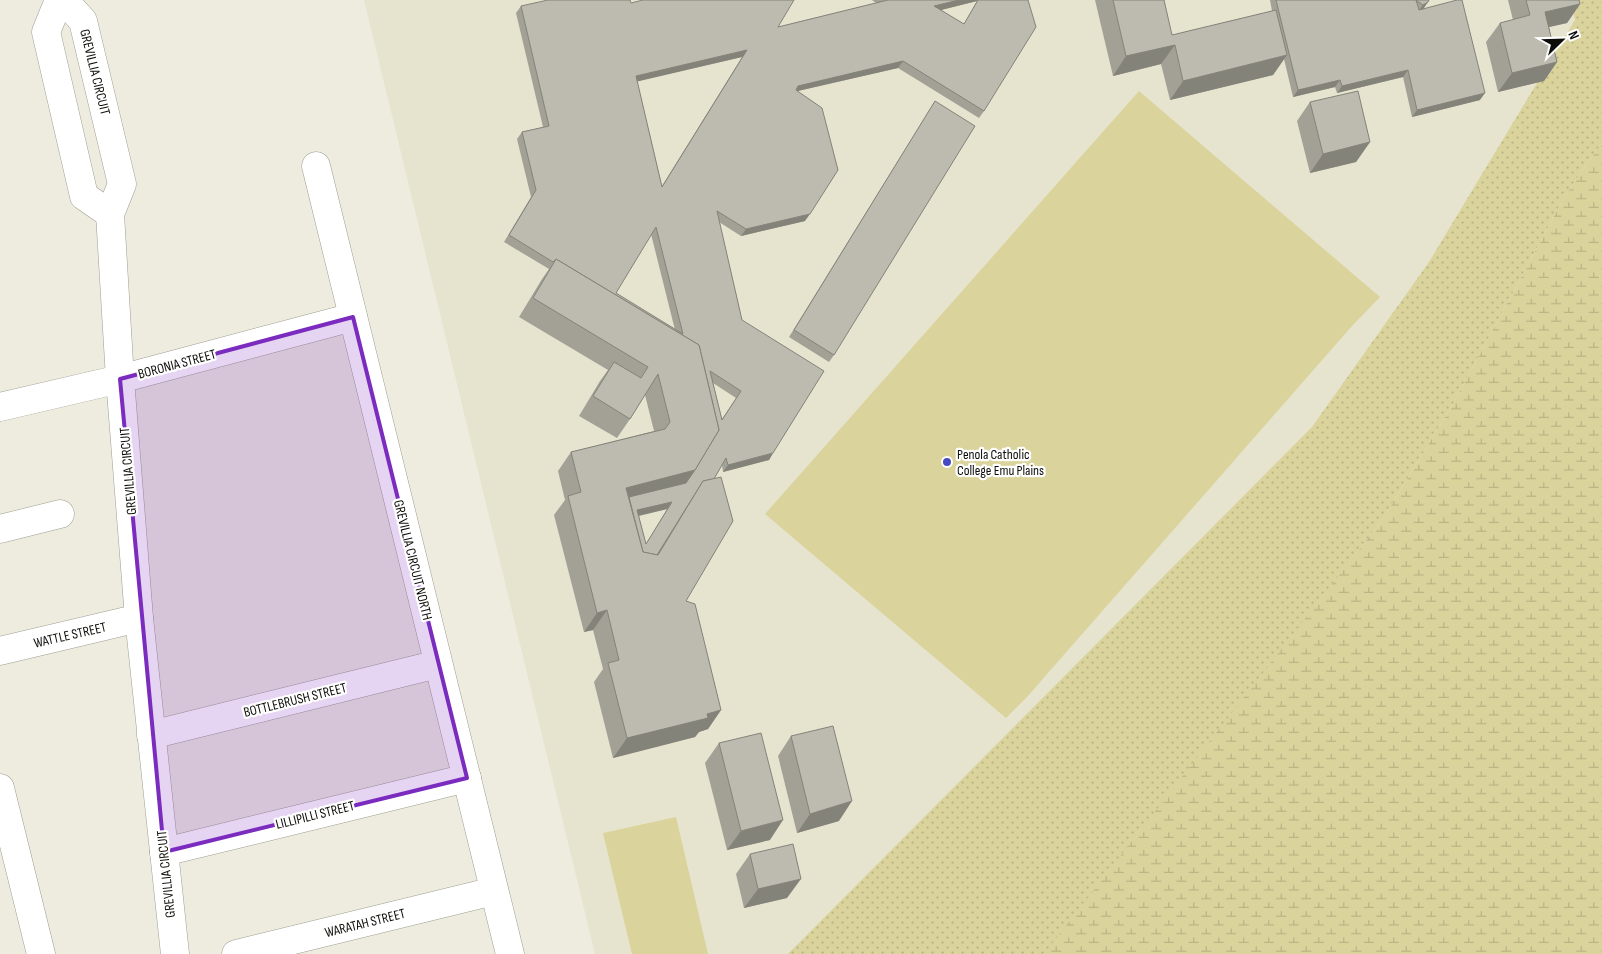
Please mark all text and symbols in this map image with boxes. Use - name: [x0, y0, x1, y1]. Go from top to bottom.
- north arrow: [1537, 15, 1587, 65]
- street label: GREVILLIA CIRCUIT: [76, 27, 114, 117]
- text: N: [1564, 28, 1583, 42]
- street label: BORONIA STREET: [136, 345, 218, 383]
- street label: GREVILLIA CIRCUIT: [116, 426, 140, 516]
- place label: Penola Catholic College Emu Plains: [957, 446, 1044, 479]
- marker: Penola Catholic College Emu Plains: [941, 456, 953, 468]
- street label: GREVILLIA CIRCUIT NORTH: [390, 498, 436, 622]
- street label: WATTLE STREET: [32, 618, 108, 652]
- street label: BOTTLEBRUSH STREET: [242, 679, 349, 721]
- street label: LILLIPILLI STREET: [274, 797, 356, 833]
- street label: GREVILLIA CIRCUIT: [153, 829, 179, 919]
- street label: WARATAH STREET: [323, 905, 407, 941]

